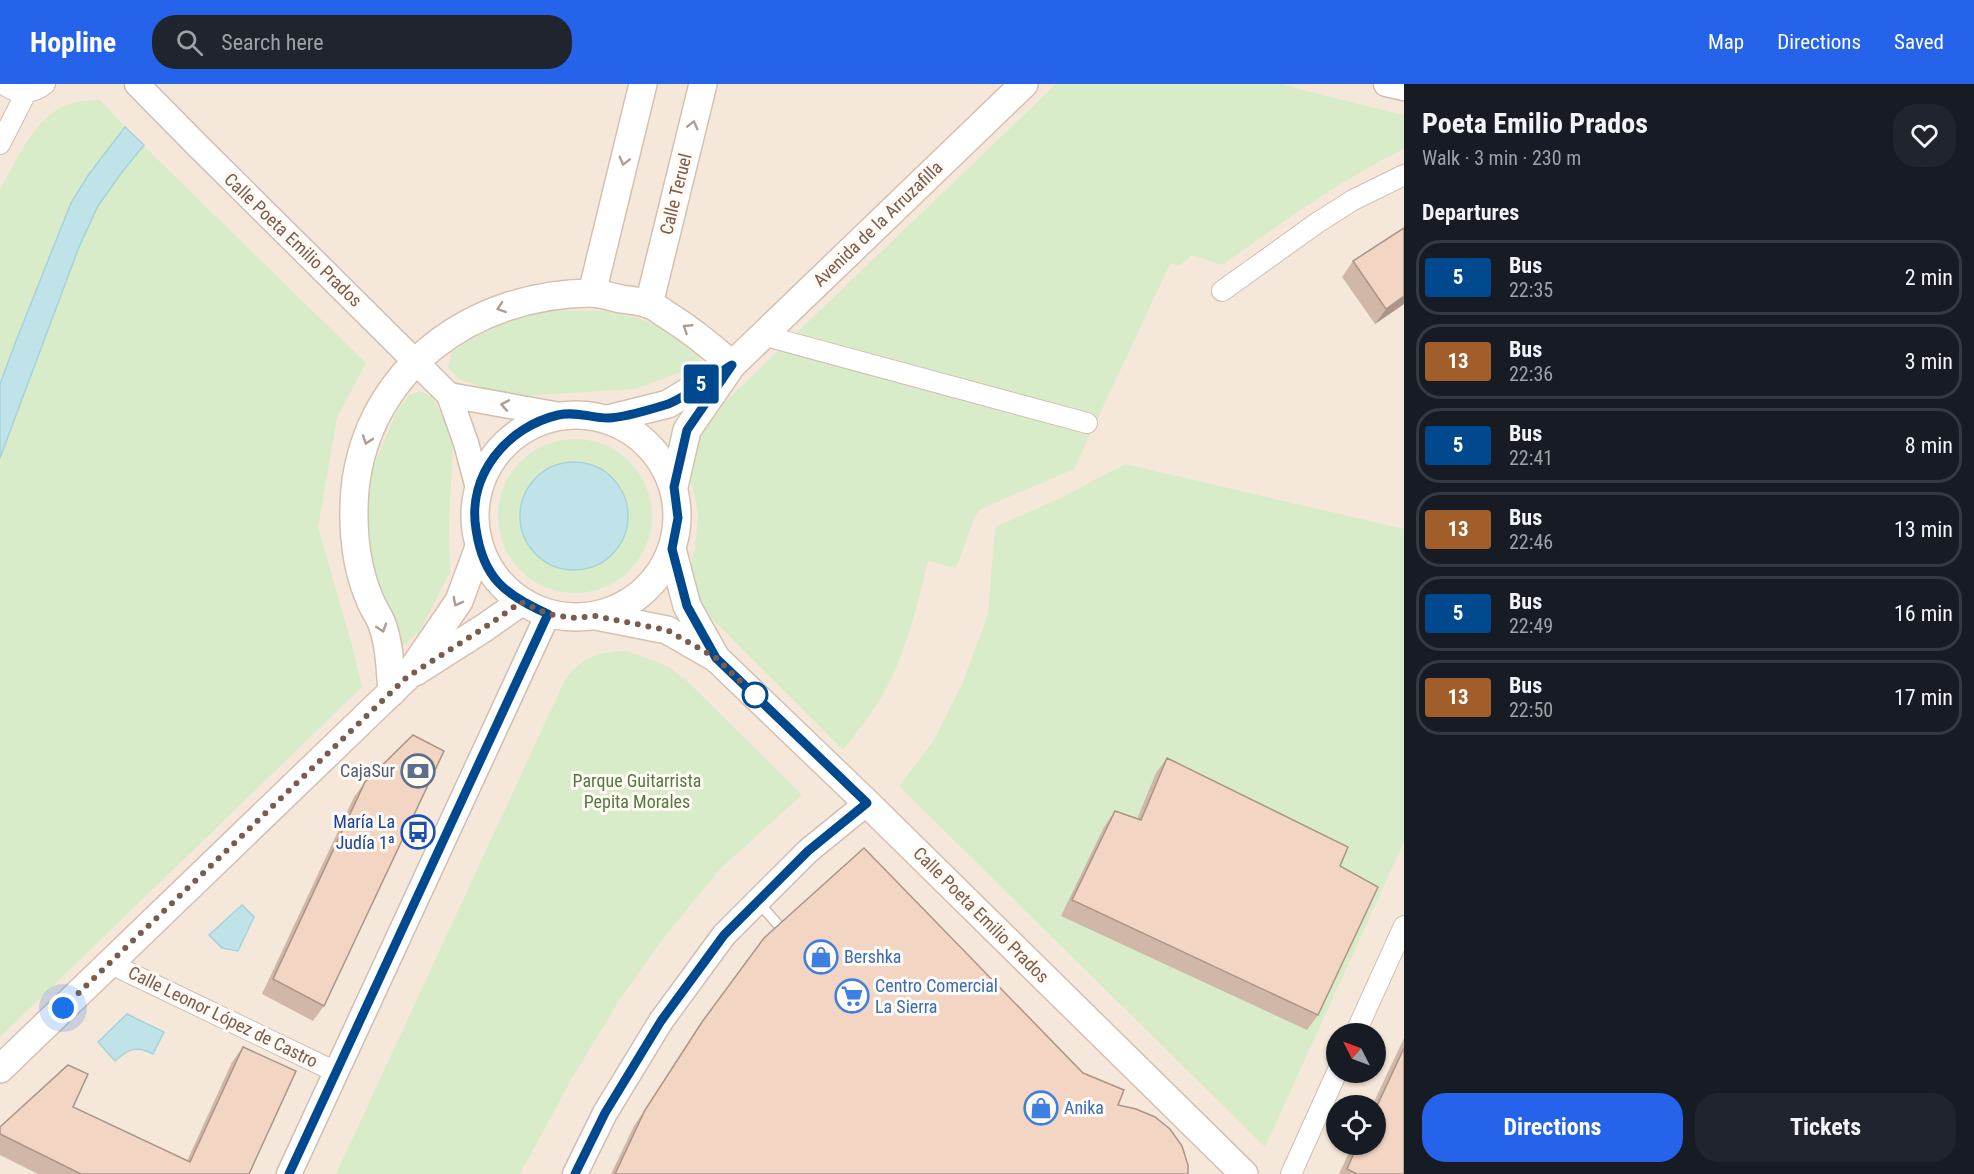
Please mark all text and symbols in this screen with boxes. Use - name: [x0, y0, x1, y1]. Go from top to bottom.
- search box: [152, 15, 572, 69]
- text: Hopline: [30, 26, 116, 59]
- icon: search: [173, 26, 206, 59]
- text: Search here: [221, 30, 324, 55]
- text: Map: [1708, 30, 1744, 54]
- text: Directions: [1777, 30, 1861, 54]
- text: Saved: [1894, 30, 1944, 54]
- button: heart: [1893, 104, 1956, 167]
- text: Poeta Emilio Prados: [1422, 107, 1648, 140]
- one-way arrow: [686, 120, 699, 130]
- text: Walk · 3 min · 230 m: [1422, 146, 1581, 170]
- street label: Calle Teruel: [655, 151, 696, 237]
- one-way arrow: [619, 156, 632, 166]
- street label: Avenida de la Arruzafilla: [809, 157, 947, 291]
- street label: Calle Poeta Emilio Prados: [220, 169, 366, 311]
- text: Departures: [1422, 200, 1519, 225]
- text: Bus: [1509, 253, 1542, 278]
- text: 5: [1453, 265, 1463, 289]
- text: 2 min: [1905, 265, 1953, 290]
- text: 22:35: [1509, 278, 1553, 302]
- one-way arrow: [497, 301, 507, 314]
- one-way arrow: [683, 324, 694, 335]
- text: Bus: [1509, 337, 1542, 362]
- text: 13: [1447, 349, 1469, 373]
- text: 3 min: [1905, 349, 1953, 374]
- text: 22:36: [1509, 362, 1553, 386]
- line badge: 5: [682, 364, 720, 404]
- text: 5: [696, 372, 706, 396]
- one-way arrow: [500, 399, 510, 412]
- text: Bus: [1509, 421, 1542, 446]
- text: 5: [1453, 433, 1463, 457]
- text: 8 min: [1905, 433, 1953, 458]
- one-way arrow: [362, 434, 375, 445]
- text: 22:41: [1509, 446, 1553, 470]
- text: Bus: [1509, 505, 1542, 530]
- text: 13: [1447, 517, 1469, 541]
- text: 13 min: [1894, 517, 1953, 542]
- text: 22:46: [1509, 530, 1553, 554]
- text: Bus: [1509, 589, 1542, 614]
- one-way arrow: [453, 596, 464, 606]
- text: 5: [1453, 601, 1463, 625]
- text: 16 min: [1894, 601, 1953, 626]
- text: 22:49: [1509, 614, 1553, 638]
- one-way arrow: [375, 622, 387, 633]
- text: Bus: [1509, 673, 1542, 698]
- unlabelled marker: [742, 682, 768, 708]
- text: 13: [1447, 685, 1469, 709]
- text: 17 min: [1894, 685, 1953, 710]
- text: 22:50: [1509, 698, 1553, 722]
- bank icon: CajaSur: [400, 753, 436, 789]
- place label: CajaSur: [340, 760, 396, 781]
- park label: Parque Guitarrista Pepita Morales: [573, 770, 701, 812]
- place label: María La Judía 1ª: [333, 811, 395, 853]
- bus stop icon: María La Judía 1ª: [400, 814, 436, 850]
- street label: Calle Poeta Emilio Prados: [909, 843, 1053, 987]
- shop icon: Bershka: [803, 939, 839, 975]
- place label: Bershka: [844, 946, 901, 967]
- street label: Calle Leonor López de Castro: [125, 961, 321, 1072]
- place label: Centro Comercial La Sierra: [875, 975, 998, 1017]
- supermarket icon: Centro Comercial La Sierra: [834, 978, 870, 1014]
- your location: [48, 993, 78, 1023]
- north arrow: [1326, 1023, 1386, 1083]
- map controls: [1326, 1023, 1386, 1155]
- shop icon: Anika: [1023, 1090, 1059, 1126]
- button: Directions: [1422, 1093, 1683, 1162]
- button: Tickets: [1695, 1093, 1956, 1162]
- button: locate: [1326, 1095, 1386, 1155]
- place label: Anika: [1064, 1097, 1104, 1118]

